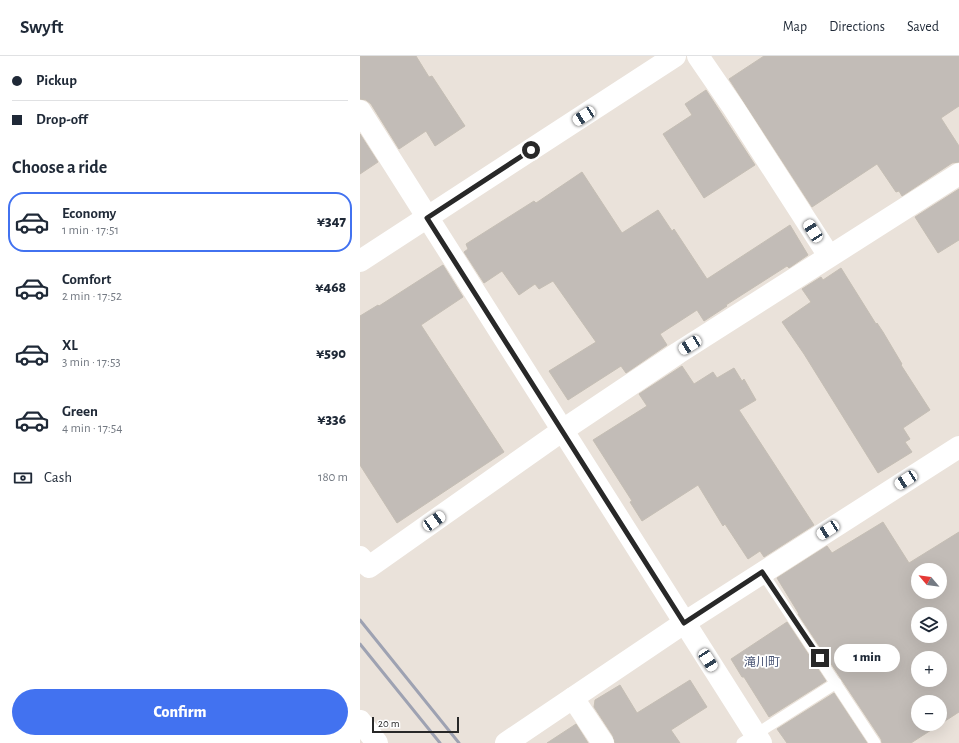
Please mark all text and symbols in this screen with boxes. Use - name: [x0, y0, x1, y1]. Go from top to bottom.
- text: Swyft: [20, 18, 64, 37]
- text: Map: [783, 20, 807, 34]
- text: Directions: [829, 20, 885, 34]
- text: Saved: [907, 20, 939, 34]
- text: Pickup: [36, 73, 77, 88]
- car: [571, 104, 597, 128]
- text: Drop-off: [36, 112, 88, 127]
- route start: [522, 141, 540, 159]
- text: Choose a ride: [12, 159, 107, 177]
- icon: car: [14, 204, 50, 240]
- text: Economy: [62, 206, 116, 221]
- text: ¥347: [317, 214, 346, 229]
- car: [801, 218, 825, 244]
- text: 1 min · 17:51: [62, 224, 119, 237]
- icon: car: [14, 270, 50, 306]
- text: Comfort: [62, 272, 111, 287]
- text: ¥468: [315, 280, 346, 295]
- text: 2 min · 17:52: [62, 290, 122, 303]
- car: [677, 334, 703, 356]
- icon: car: [14, 336, 50, 372]
- text: XL: [62, 338, 78, 353]
- text: ¥590: [316, 346, 346, 361]
- text: 3 min · 17:53: [62, 356, 121, 369]
- icon: car: [14, 402, 50, 438]
- text: Green: [62, 404, 98, 419]
- text: ¥336: [317, 412, 346, 427]
- text: 4 min · 17:54: [62, 422, 122, 435]
- icon: cash: [12, 467, 34, 489]
- car: [893, 468, 919, 492]
- text: Cash: [44, 470, 72, 485]
- text: 180 m: [318, 471, 348, 484]
- car: [421, 509, 447, 533]
- car: [815, 518, 841, 542]
- north arrow: [911, 563, 947, 599]
- map controls: [911, 563, 947, 731]
- button: layers: [911, 607, 947, 643]
- callout: 1 min: [834, 644, 900, 672]
- car: [696, 647, 720, 673]
- route end: [811, 649, 829, 667]
- text: 1 min: [853, 651, 881, 664]
- button: +: [911, 651, 947, 687]
- district label: 滝川町: [744, 655, 780, 668]
- button: Confirm: [12, 689, 348, 735]
- button: −: [911, 695, 947, 731]
- scale bar: [372, 715, 459, 734]
- text: 20 m: [378, 718, 399, 729]

